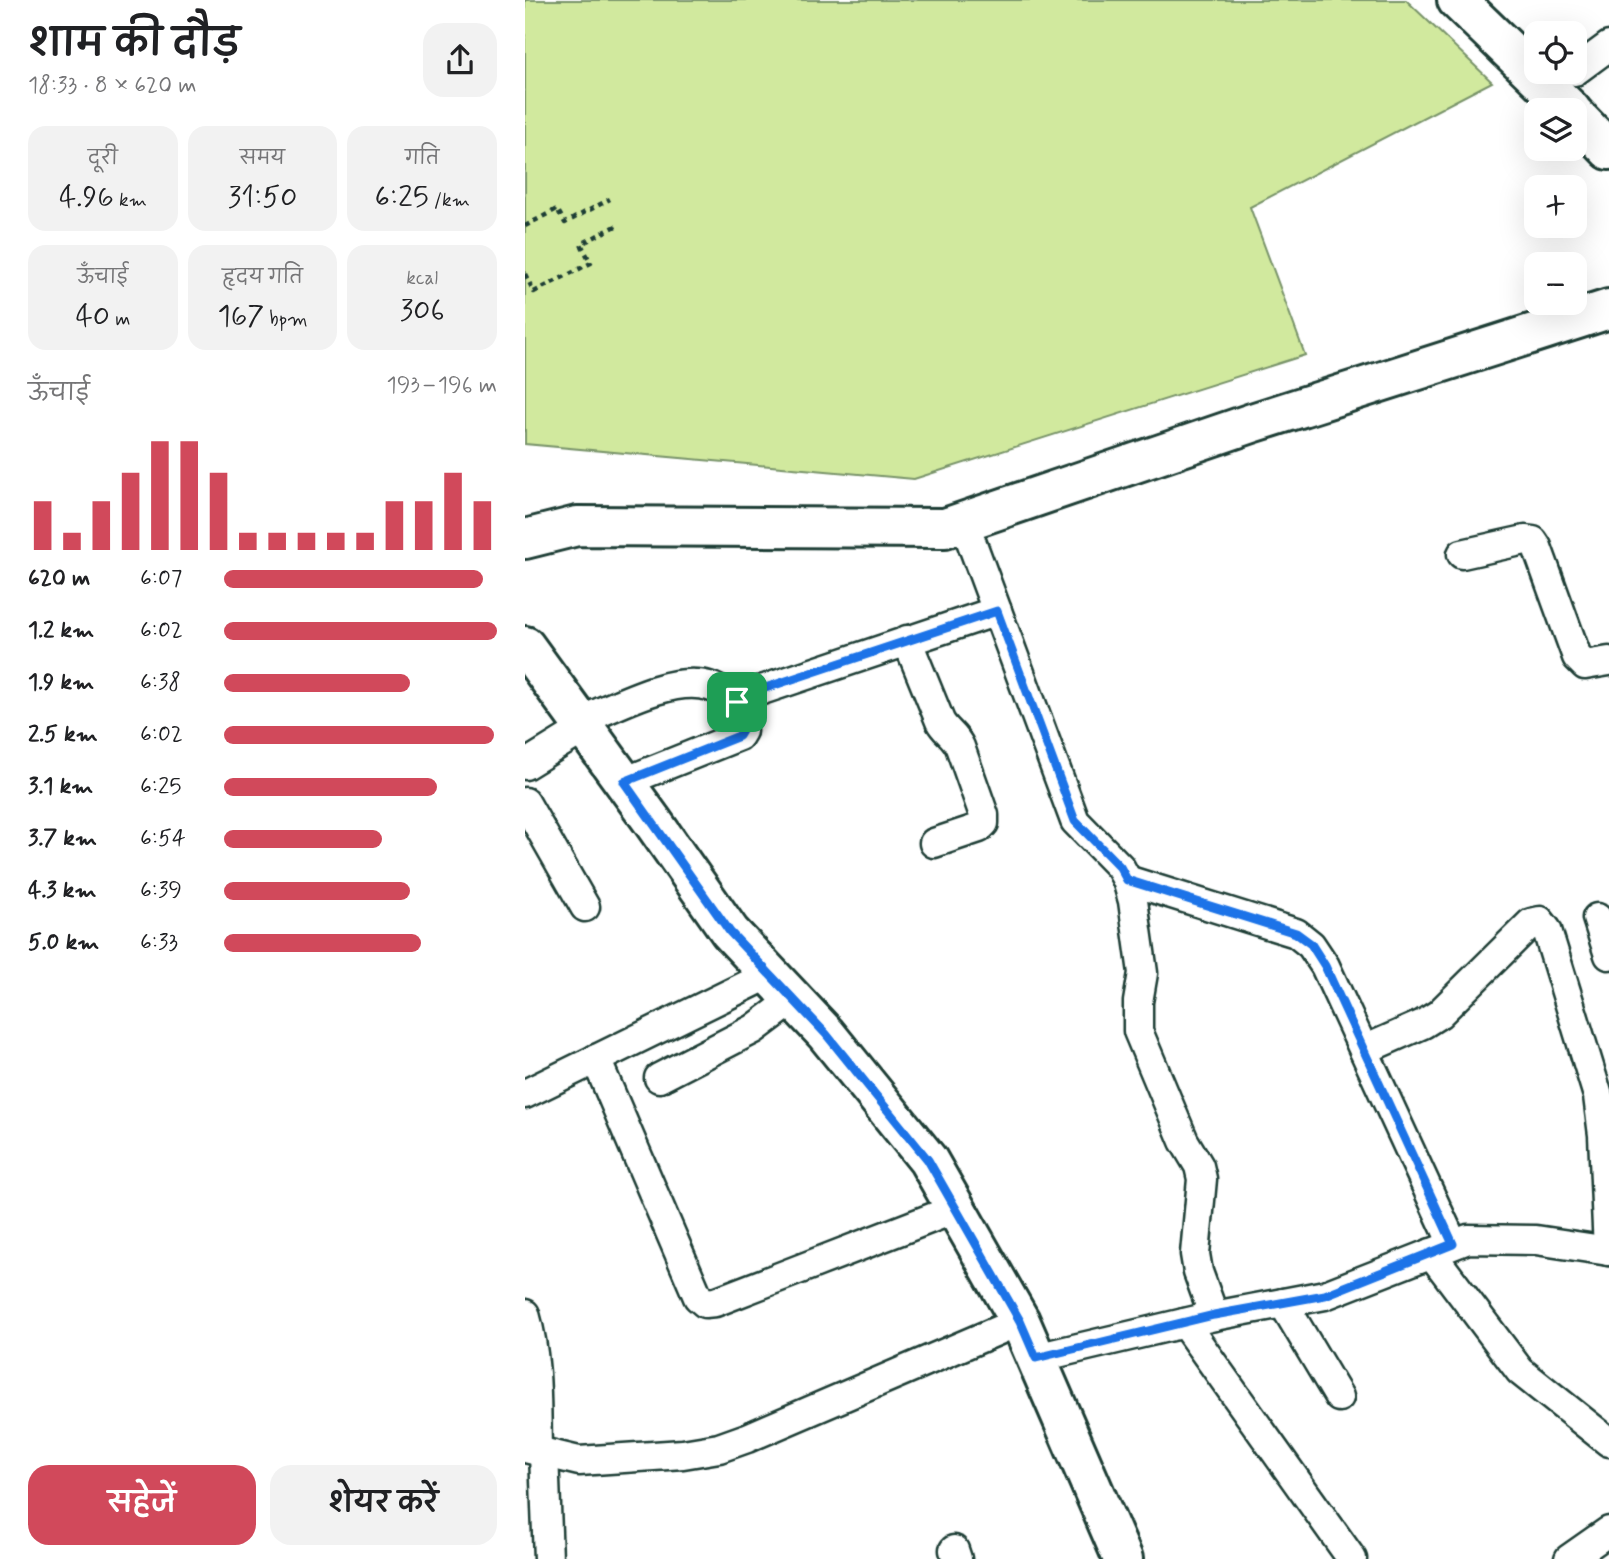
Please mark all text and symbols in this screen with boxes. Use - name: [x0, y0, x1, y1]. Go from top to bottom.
- text: शाम की दौड़: [28, 20, 240, 69]
- map controls: [1524, 21, 1587, 315]
- button: locate: [1524, 21, 1587, 84]
- button: share: [423, 23, 497, 97]
- text: 18:33 · 8 × 620 m: [28, 71, 197, 101]
- button: layers: [1524, 98, 1587, 161]
- text: दूरी: [88, 146, 118, 171]
- text: समय: [240, 146, 285, 171]
- text: गति: [405, 146, 439, 171]
- button: +: [1524, 175, 1587, 238]
- text: 4.96: [59, 178, 114, 217]
- text: 31:50: [228, 178, 297, 217]
- text: 6:25: [375, 178, 429, 217]
- text: km: [114, 188, 147, 213]
- text: /km: [429, 188, 470, 213]
- button: −: [1524, 252, 1587, 315]
- text: ऊँचाई: [77, 265, 128, 290]
- text: हृदय गति: [222, 265, 303, 290]
- text: kcal: [406, 266, 438, 291]
- text: 306: [400, 291, 445, 330]
- text: 40: [75, 297, 110, 336]
- text: 167: [217, 297, 264, 336]
- text: m: [110, 307, 130, 332]
- text: bpm: [264, 307, 308, 332]
- text: 193–196 m: [387, 371, 497, 401]
- text: ऊँचाई: [28, 379, 90, 409]
- text: 620 m: [28, 564, 90, 594]
- text: 6:07: [140, 564, 182, 594]
- text: 1.2 km: [28, 616, 94, 646]
- text: 6:02: [140, 616, 183, 646]
- text: 1.9 km: [28, 668, 94, 698]
- text: 6:38: [140, 668, 181, 698]
- pin: [707, 672, 767, 732]
- icon: arrive: [718, 683, 756, 721]
- text: 2.5 km: [28, 720, 98, 750]
- text: 6:02: [140, 720, 183, 750]
- text: 3.1 km: [28, 772, 93, 802]
- text: 6:25: [140, 772, 181, 802]
- text: 3.7 km: [28, 824, 97, 854]
- text: 6:54: [140, 824, 186, 854]
- text: 4.3 km: [28, 876, 96, 906]
- text: 6:39: [140, 876, 182, 906]
- text: 5.0 km: [28, 928, 99, 958]
- text: 6:33: [140, 928, 178, 958]
- button: सहेजें: [28, 1465, 256, 1545]
- button: शेयर करें: [270, 1465, 497, 1545]

